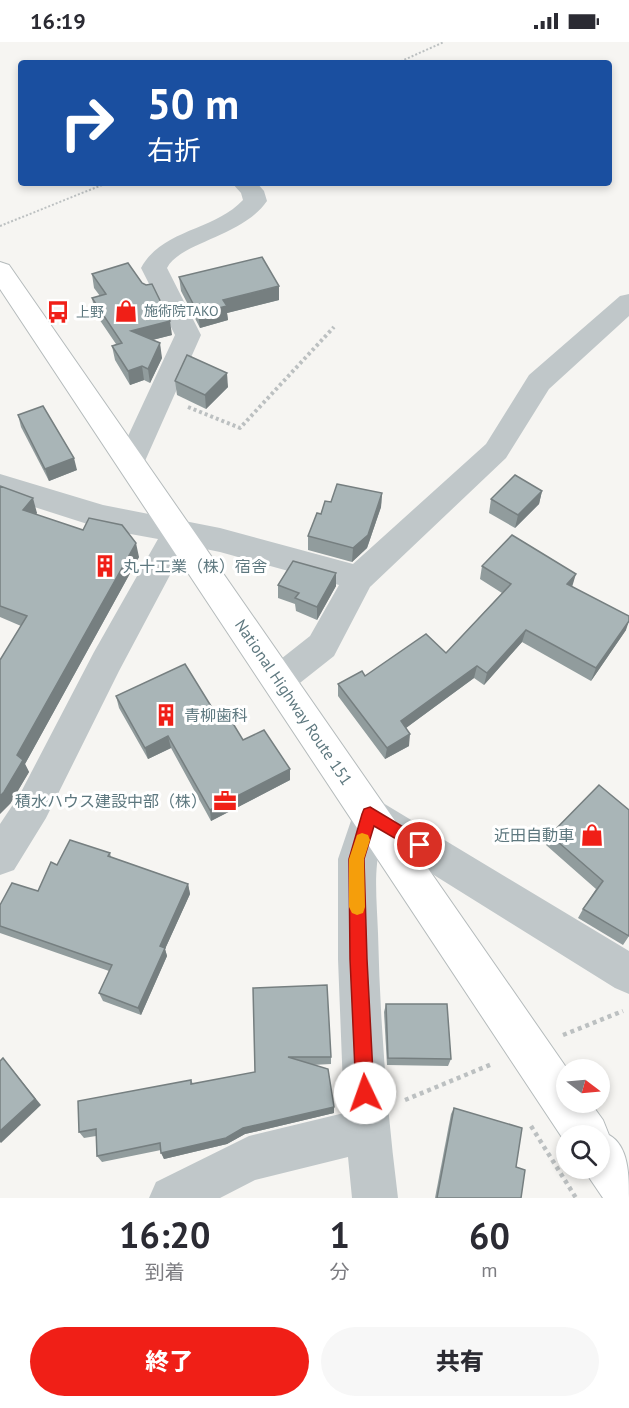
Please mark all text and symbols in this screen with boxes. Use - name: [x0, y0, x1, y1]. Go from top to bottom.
- text: 16:19: [30, 7, 86, 35]
- text: 50 m: [147, 76, 239, 131]
- icon: right: [48, 84, 126, 162]
- text: 右折: [147, 133, 201, 167]
- shop icon: 施術院TAKO: [113, 298, 139, 324]
- bus stop icon: 上野: [45, 299, 71, 325]
- place label: 施術院TAKO: [144, 302, 218, 320]
- place label: 上野: [76, 303, 104, 321]
- building icon: 丸十工業（株）宿舎: [92, 553, 118, 579]
- place label: 丸十工業（株）宿舎: [123, 556, 267, 576]
- street label: National Highway Route 151: [231, 615, 357, 789]
- building icon: 青柳歯科: [153, 702, 179, 728]
- place label: 青柳歯科: [184, 705, 248, 725]
- office icon: 積水ハウス建設中部（株）: [212, 788, 238, 814]
- place label: 積水ハウス建設中部（株）: [15, 791, 207, 811]
- pin: [394, 819, 445, 870]
- shop icon: 近田自動車: [579, 822, 605, 848]
- place label: 近田自動車: [494, 825, 574, 845]
- icon: arrive: [403, 828, 436, 861]
- north arrow: [556, 1059, 610, 1113]
- map controls: [556, 1059, 610, 1179]
- position arrow: [333, 1061, 397, 1125]
- button: search: [556, 1125, 610, 1179]
- text: 16:20: [119, 1211, 210, 1258]
- text: 1: [330, 1211, 350, 1258]
- text: 60: [469, 1212, 510, 1259]
- text: m: [481, 1257, 498, 1283]
- text: 到着: [145, 1259, 185, 1285]
- text: 分: [330, 1259, 350, 1285]
- button: 終了: [30, 1327, 309, 1396]
- button: 共有: [321, 1327, 599, 1396]

